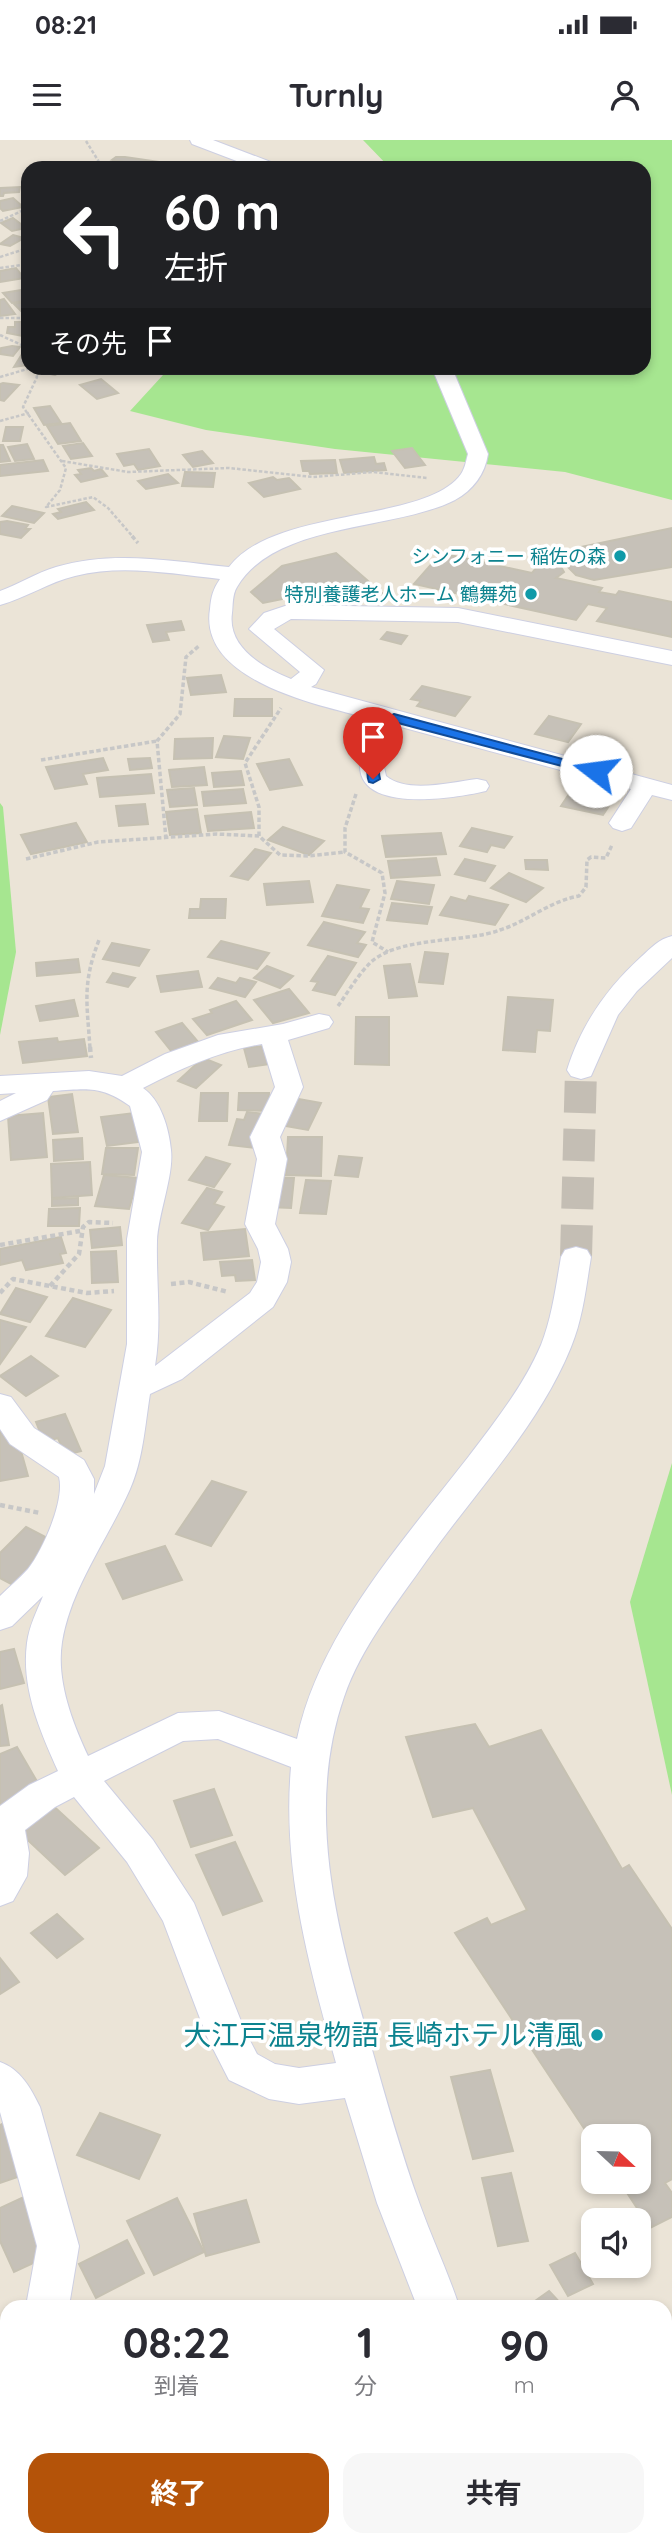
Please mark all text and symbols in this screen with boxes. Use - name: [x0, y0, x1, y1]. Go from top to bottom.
- text: 08:21: [35, 8, 97, 41]
- text: Turnly: [289, 75, 383, 115]
- icon: menu: [28, 76, 66, 114]
- icon: person: [606, 76, 644, 114]
- text: 60 m: [164, 181, 280, 242]
- icon: left: [49, 189, 140, 280]
- text: 左折: [164, 247, 228, 287]
- icon: arrive: [141, 322, 179, 360]
- text: その先: [49, 327, 127, 360]
- place label: シンフォニー 稲佐の森: [411, 544, 606, 568]
- marker: シンフォニー 稲佐の森: [612, 548, 628, 564]
- place label: 特別養護老人ホーム 鶴舞苑: [284, 582, 517, 606]
- marker: 特別養護老人ホーム 鶴舞苑: [523, 586, 539, 602]
- pin: [343, 707, 403, 779]
- icon: arrive: [354, 718, 392, 756]
- position arrow: [559, 734, 633, 808]
- place label: 大江戸温泉物語 長崎ホテル清風: [183, 2017, 583, 2052]
- marker: 大江戸温泉物語 長崎ホテル清風: [589, 2027, 605, 2043]
- north arrow: [581, 2124, 651, 2194]
- map controls: [581, 2124, 651, 2278]
- button: sound: [581, 2208, 651, 2278]
- text: 08:22: [123, 2316, 231, 2369]
- text: 1: [357, 2316, 373, 2369]
- text: 90: [500, 2319, 549, 2372]
- text: m: [514, 2370, 535, 2399]
- text: 到着: [154, 2371, 200, 2400]
- text: 分: [354, 2371, 377, 2400]
- button: 終了: [28, 2453, 329, 2533]
- button: 共有: [343, 2453, 644, 2533]

